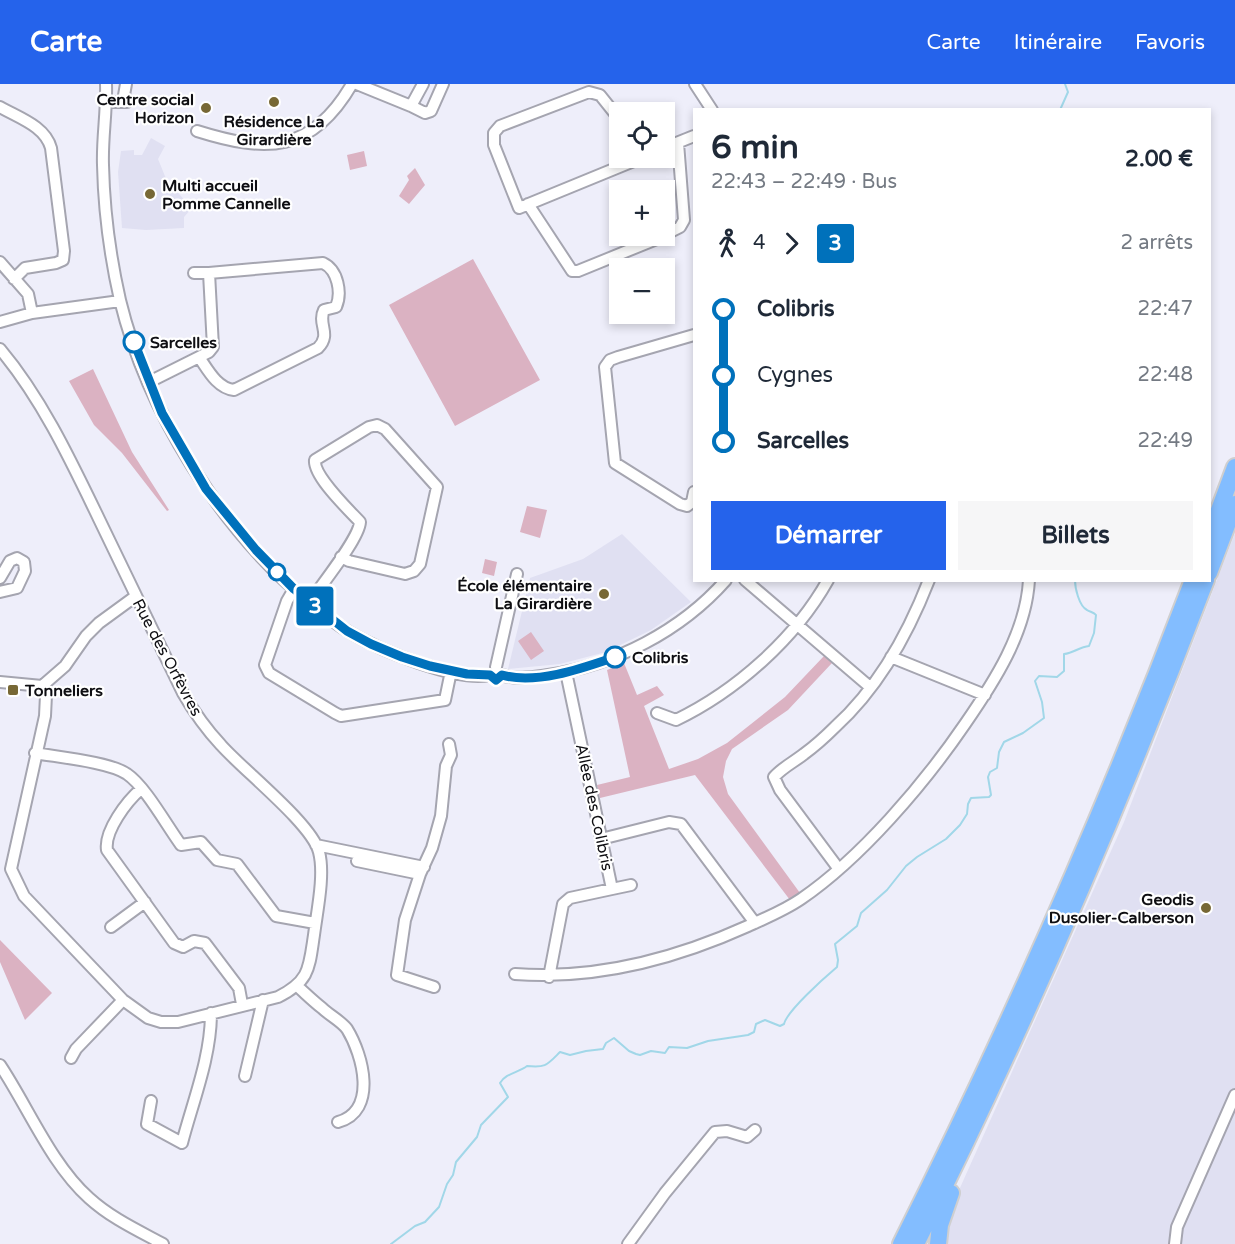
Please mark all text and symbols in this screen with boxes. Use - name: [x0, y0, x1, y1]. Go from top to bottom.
- text: Carte: [30, 25, 102, 59]
- text: Carte: [927, 30, 981, 55]
- text: Itinéraire: [1014, 30, 1102, 55]
- text: Favoris: [1135, 30, 1205, 55]
- place label: Centre social Horizon: [96, 90, 194, 128]
- marker: Résidence La Girardière: [267, 95, 281, 109]
- marker: Centre social Horizon: [199, 101, 213, 115]
- map controls: [609, 102, 675, 324]
- button: locate: [609, 102, 675, 168]
- place label: Résidence La Girardière: [224, 112, 324, 150]
- text: 6 min: [711, 128, 799, 167]
- text: 2.00 €: [1125, 146, 1193, 172]
- text: 22:43 – 22:49 · Bus: [711, 170, 897, 194]
- place label: Multi accueil Pomme Cannelle: [162, 176, 291, 214]
- button: +: [609, 180, 675, 246]
- marker: Multi accueil Pomme Cannelle: [143, 187, 157, 201]
- icon: walk: [711, 227, 744, 260]
- icon: forward: [775, 227, 808, 260]
- text: 4: [753, 231, 766, 255]
- text: 3: [829, 231, 842, 256]
- text: 2 arrêts: [1120, 231, 1193, 255]
- button: −: [609, 258, 675, 324]
- text: Colibris: [757, 296, 835, 322]
- text: 22:47: [1138, 297, 1193, 321]
- marker: Sarcelles: [123, 331, 145, 353]
- place label: Sarcelles: [150, 333, 217, 353]
- text: Cygnes: [757, 362, 833, 388]
- text: 22:48: [1138, 363, 1193, 387]
- text: Sarcelles: [757, 428, 849, 454]
- text: 22:49: [1138, 429, 1193, 453]
- button: Démarrer: [711, 501, 946, 570]
- button: Billets: [958, 501, 1193, 570]
- unlabelled marker: [268, 563, 286, 581]
- place label: École élémentaire La Girardière: [457, 576, 592, 614]
- line badge: 3: [296, 586, 334, 626]
- marker: École élémentaire La Girardière: [597, 587, 611, 601]
- text: 3: [308, 594, 322, 619]
- street label: Rue des Orfèvres: [128, 595, 206, 720]
- marker: Colibris: [604, 646, 626, 668]
- place label: Colibris: [632, 648, 689, 668]
- place label: Tonneliers: [24, 681, 103, 701]
- marker: Tonneliers: [6, 683, 20, 697]
- street label: Allée des Colibris: [571, 742, 617, 873]
- place label: Geodis Dusolier-Calberson: [1049, 890, 1194, 928]
- marker: Geodis Dusolier-Calberson: [1199, 901, 1213, 915]

